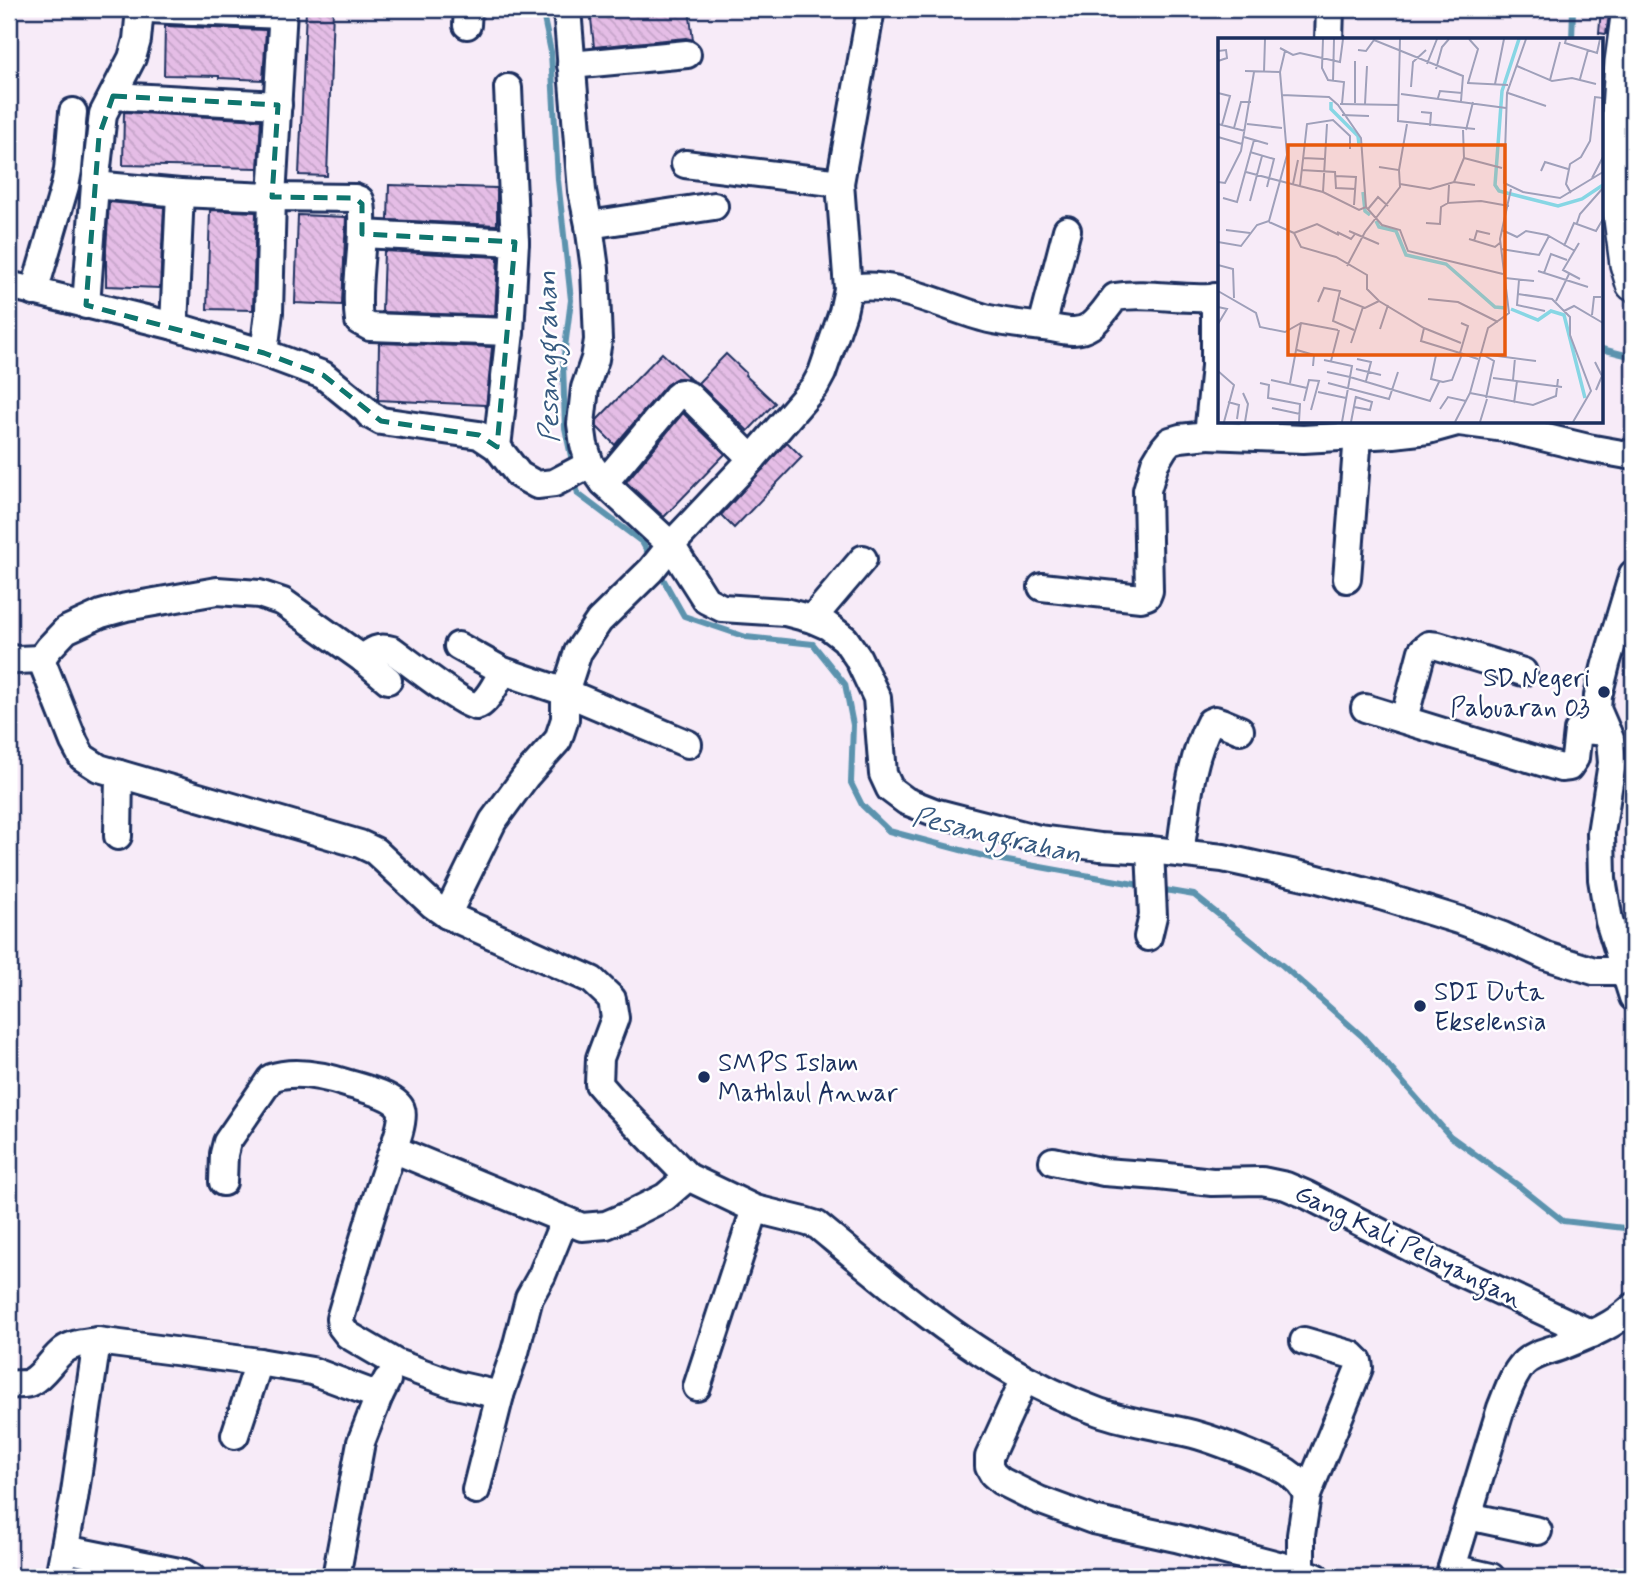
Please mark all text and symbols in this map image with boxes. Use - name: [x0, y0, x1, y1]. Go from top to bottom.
- inset map: [1218, 38, 1604, 424]
- water label: Pesanggrahan: [530, 271, 572, 443]
- place label: SD Negeri Pabuaran 03: [1450, 662, 1590, 726]
- marker: SD Negeri Pabuaran 03: [1596, 684, 1612, 700]
- water label: Pesanggrahan: [908, 799, 1084, 877]
- place label: SDI Duta Ekselensia: [1434, 976, 1546, 1040]
- marker: SDI Duta Ekselensia: [1412, 998, 1428, 1014]
- place label: SMPS Islam Mathlaul Anwar: [718, 1047, 898, 1111]
- marker: SMPS Islam Mathlaul Anwar: [696, 1069, 712, 1085]
- street label: Gang Kali Pelayangan: [1287, 1177, 1528, 1319]

